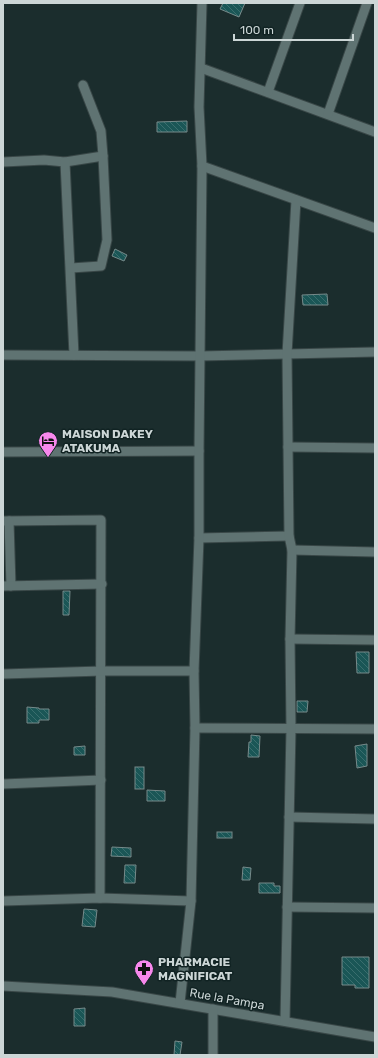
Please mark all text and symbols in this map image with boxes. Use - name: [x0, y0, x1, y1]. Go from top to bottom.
- scale bar: [234, 16, 353, 42]
- text: 100 m: [240, 23, 274, 37]
- place label: MAISON DAKEY ATAKUMA: [62, 427, 153, 455]
- hotel icon: MAISON DAKEY ATAKUMA: [37, 430, 59, 458]
- place label: PHARMACIE MAGNIFICAT: [158, 955, 233, 983]
- pharmacy icon: PHARMACIE MAGNIFICAT: [133, 958, 155, 986]
- street label: Rue la Pampa: [188, 986, 266, 1012]

